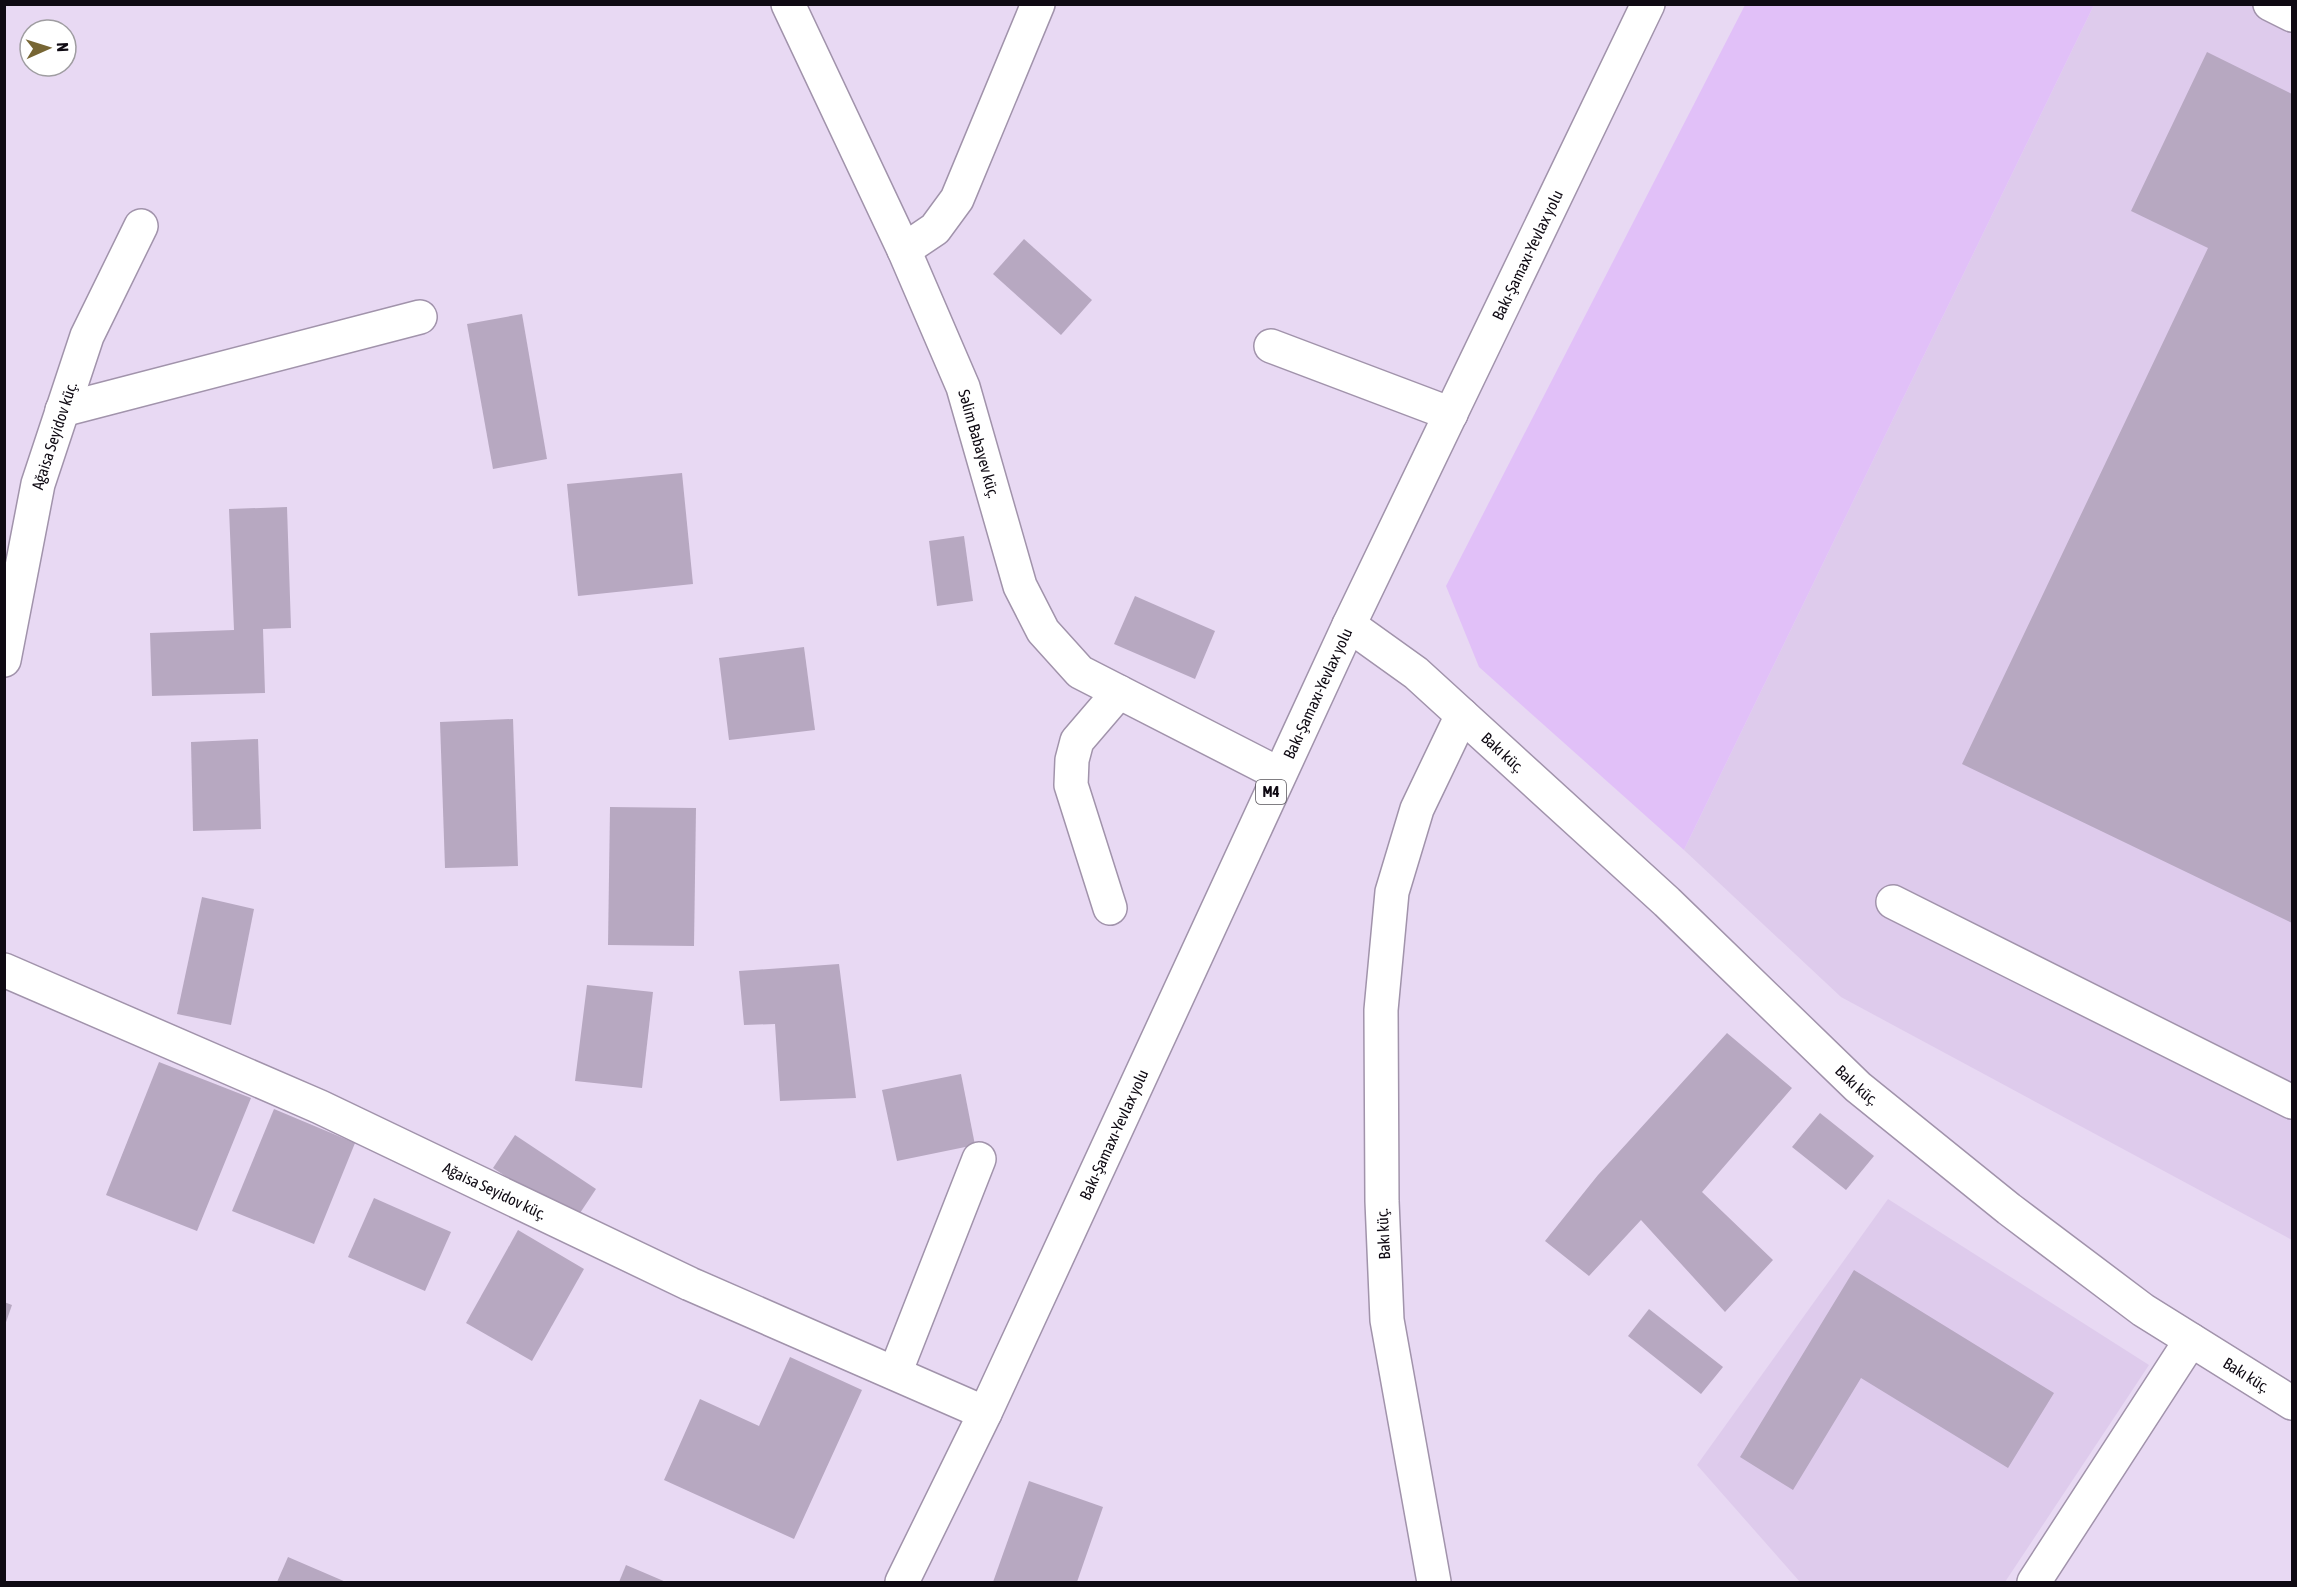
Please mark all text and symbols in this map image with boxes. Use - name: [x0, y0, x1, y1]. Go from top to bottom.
- north arrow: [18, 18, 78, 78]
- text: N: [54, 42, 72, 52]
- street label: Bakı-Şamaxı-Yevlax yolu: [1488, 187, 1566, 323]
- street label: Ağaisa Seyidov küç.: [28, 380, 80, 491]
- street label: Səlim Babayev küç.: [955, 387, 1003, 500]
- street label: Bakı-Şamaxı-Yevlax yolu: [1280, 625, 1355, 762]
- street label: Bakı küç.: [1478, 728, 1528, 776]
- road number: M4: [1256, 780, 1286, 804]
- street label: Bakı küç.: [1832, 1061, 1882, 1109]
- street label: Bakı-Şamaxı-Yevlax yolu: [1076, 1066, 1152, 1203]
- street label: Ağaisa Seyidov küç.: [440, 1158, 549, 1223]
- street label: Bakı küç.: [1373, 1208, 1394, 1260]
- street label: Bakı küç.: [2220, 1353, 2273, 1396]

